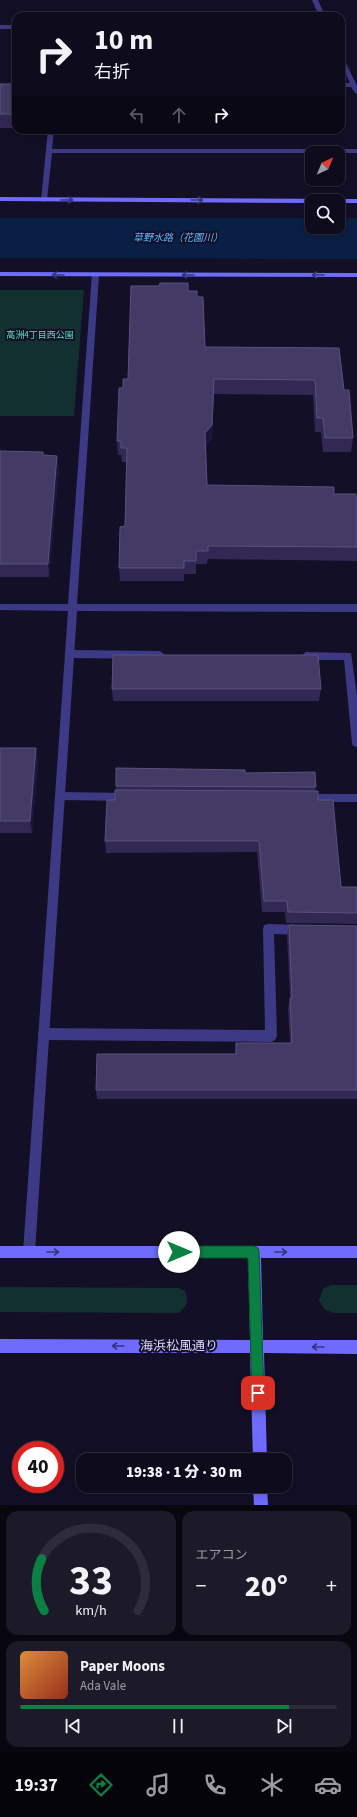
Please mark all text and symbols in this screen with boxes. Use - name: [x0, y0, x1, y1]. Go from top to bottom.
- text: 10 m: [94, 20, 153, 60]
- icon: right: [28, 28, 80, 80]
- text: 右折: [94, 60, 130, 85]
- icon: left: [126, 104, 148, 126]
- icon: ahead: [168, 104, 190, 126]
- icon: right: [210, 104, 232, 126]
- north arrow: [305, 146, 345, 186]
- map controls: [305, 146, 345, 234]
- button: search: [305, 194, 345, 234]
- one-way arrow: [60, 196, 73, 204]
- one-way arrow: [190, 196, 203, 204]
- water label: 草野水路（花園川）: [133, 231, 223, 245]
- one-way arrow: [52, 271, 65, 279]
- one-way arrow: [182, 271, 195, 279]
- one-way arrow: [312, 271, 325, 279]
- park label: 高洲4丁目西公園: [6, 329, 74, 342]
- position arrow: [158, 1231, 200, 1273]
- one-way arrow: [46, 1248, 59, 1256]
- one-way arrow: [274, 1248, 287, 1256]
- street label: 海浜松風通り: [140, 1337, 218, 1355]
- one-way arrow: [112, 1342, 125, 1350]
- one-way arrow: [312, 1343, 325, 1351]
- pin: [241, 1376, 275, 1410]
- icon: arrive: [247, 1382, 269, 1404]
- speed limit sign: 40: [12, 1441, 64, 1493]
- text: 19:38 · 1 分 · 30 m: [126, 1462, 242, 1483]
- text: エアコン: [196, 1546, 248, 1564]
- text: 33: [69, 1551, 113, 1611]
- text: 20°: [245, 1565, 288, 1608]
- text: −: [196, 1570, 206, 1602]
- text: +: [326, 1570, 337, 1602]
- text: km/h: [75, 1600, 107, 1621]
- text: Paper Moons: [80, 1656, 165, 1677]
- text: Ada Vale: [80, 1677, 126, 1695]
- icon: previous: [62, 1715, 84, 1737]
- icon: pause: [167, 1715, 189, 1737]
- icon: next: [273, 1715, 295, 1737]
- icon: directions: [87, 1771, 115, 1799]
- icon: music: [144, 1771, 172, 1799]
- icon: phone: [201, 1771, 229, 1799]
- icon: climate: [258, 1771, 286, 1799]
- icon: car: [314, 1771, 342, 1799]
- text: 19:37: [14, 1773, 58, 1798]

